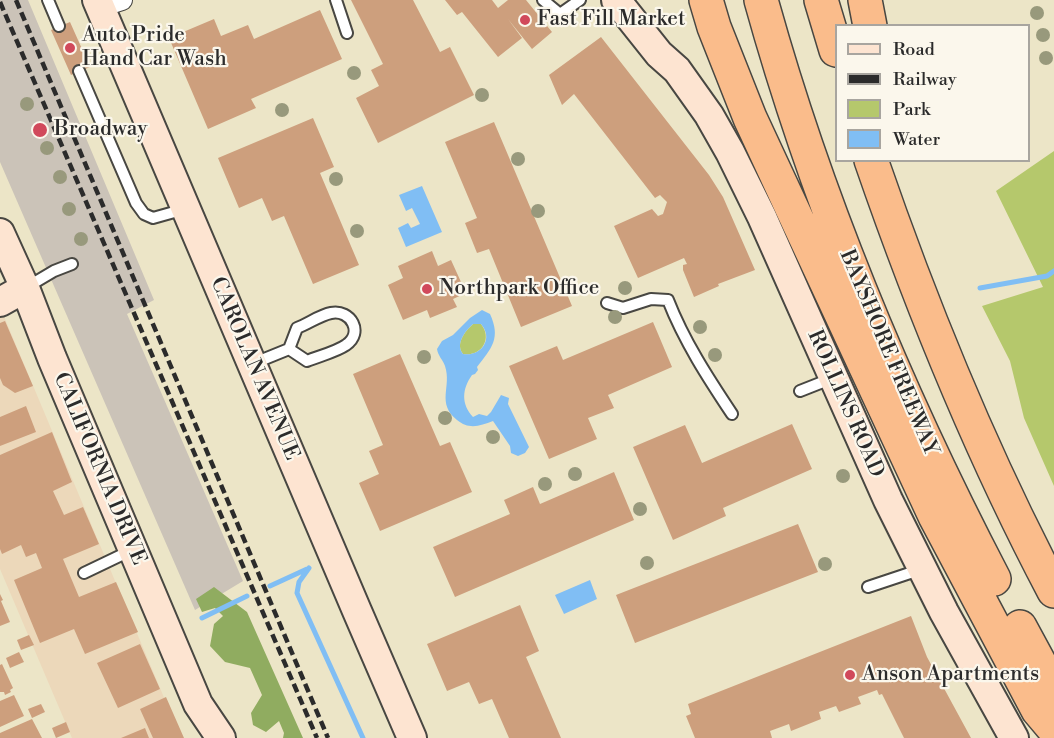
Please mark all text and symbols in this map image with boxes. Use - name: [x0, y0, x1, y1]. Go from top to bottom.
- place label: Fast Fill Market: [537, 7, 685, 33]
- marker: Fast Fill Market: [518, 13, 532, 27]
- place label: Auto Pride Hand Car Wash: [82, 23, 227, 73]
- legend: [835, 24, 1030, 162]
- text: Road: [893, 38, 935, 61]
- marker: Auto Pride Hand Car Wash: [63, 41, 77, 55]
- text: Railway: [893, 68, 956, 91]
- text: Park: [893, 98, 930, 121]
- place label: Broadway: [54, 117, 147, 143]
- marker: Broadway: [31, 121, 49, 139]
- text: Water: [893, 128, 940, 151]
- street label: BAYSHORE FREEWAY: [833, 246, 943, 460]
- street label: CAROLAN AVENUE: [204, 274, 304, 464]
- place label: Northpark Office: [439, 276, 599, 302]
- marker: Northpark Office: [420, 282, 434, 296]
- street label: ROLLINS ROAD: [801, 326, 889, 482]
- street label: CALIFORNIA DRIVE: [47, 369, 151, 569]
- place label: Anson Apartments: [862, 662, 1039, 688]
- marker: Anson Apartments: [843, 668, 857, 682]

